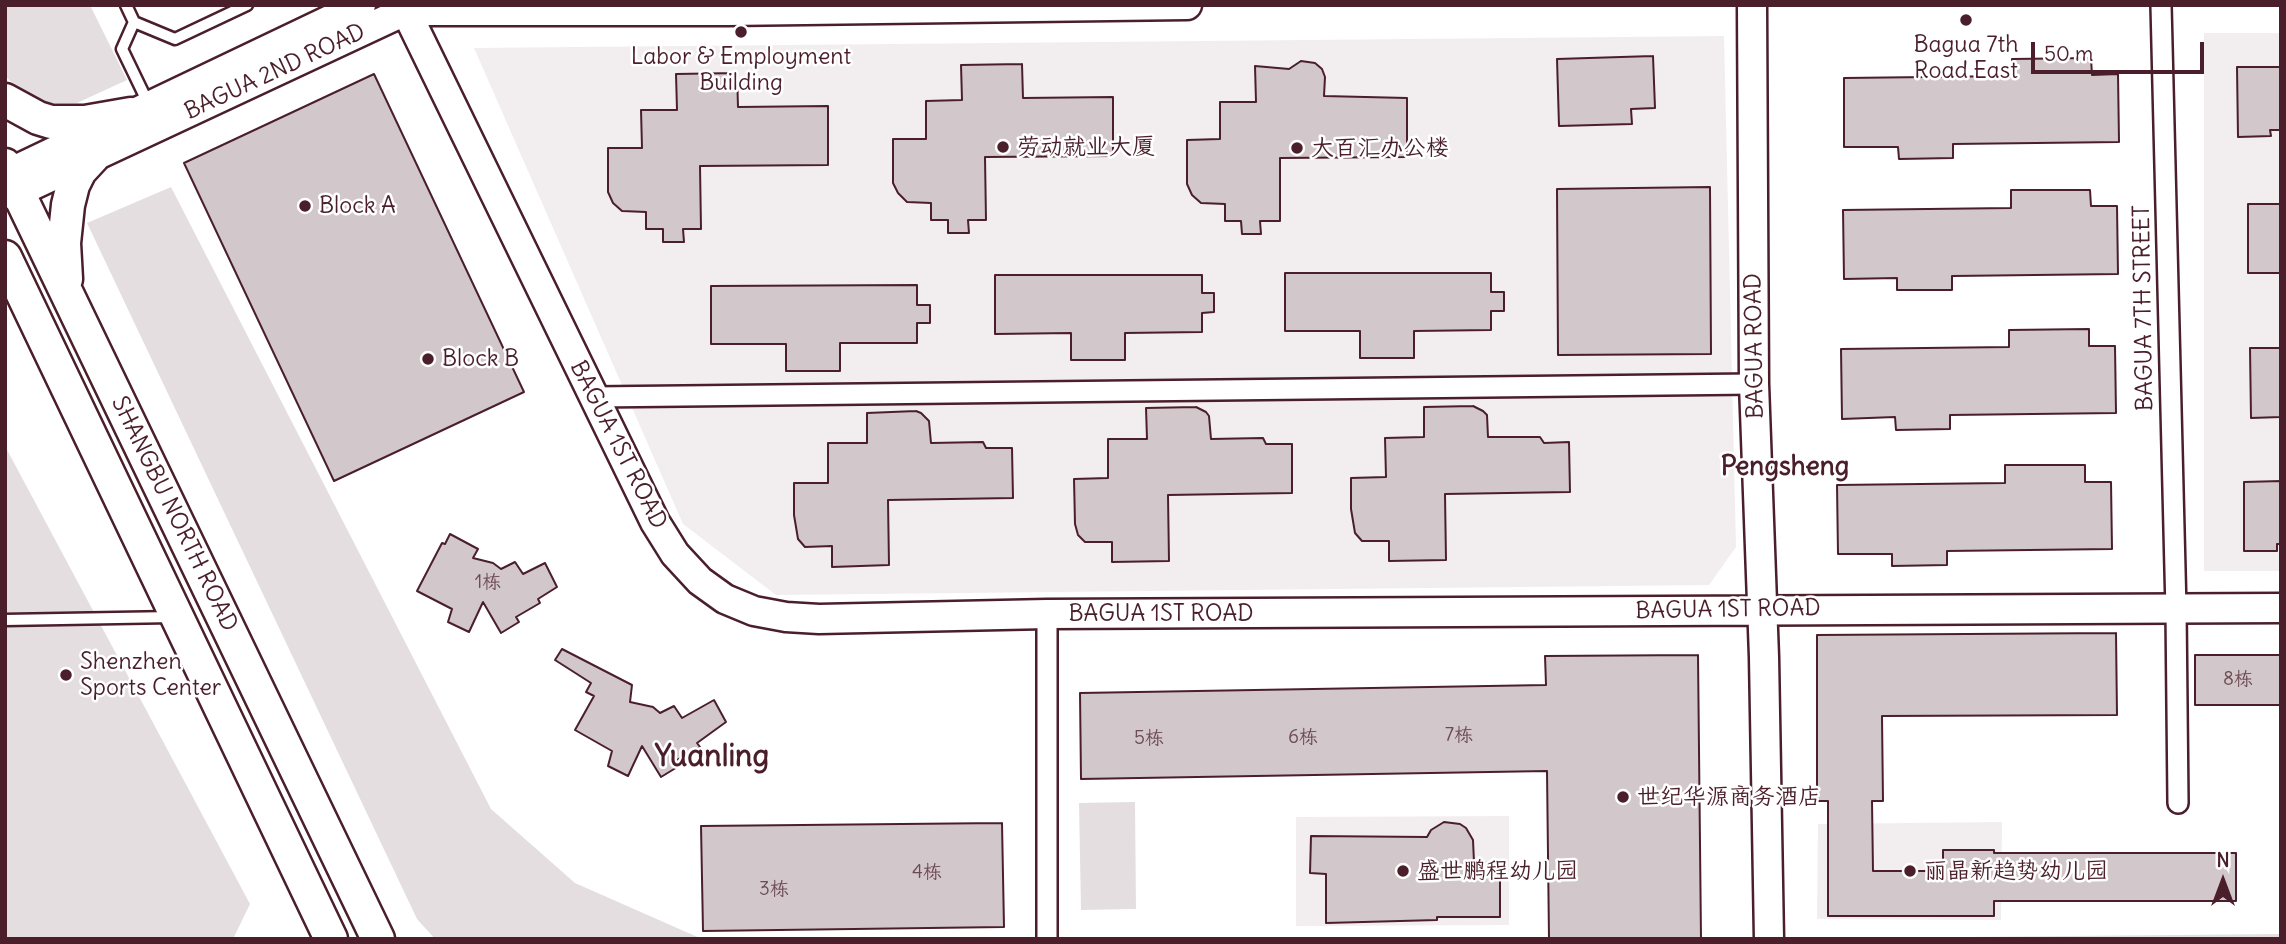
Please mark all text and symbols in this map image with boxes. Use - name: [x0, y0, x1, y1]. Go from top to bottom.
- marker: Bagua 7th Road East: [1958, 12, 1974, 28]
- street label: BAGUA 2ND ROAD: [180, 18, 370, 126]
- marker: Labor & Employment Building: [733, 24, 749, 40]
- scale bar: [2034, 28, 2207, 72]
- place label: Bagua 7th Road East: [1913, 31, 2019, 85]
- text: 50 m: [2044, 40, 2093, 67]
- place label: Labor & Employment Building: [631, 43, 851, 97]
- place label: 劳动就业大厦: [1017, 133, 1155, 161]
- place label: 大百汇办公楼: [1311, 134, 1449, 162]
- marker: 劳动就业大厦: [995, 139, 1011, 155]
- marker: 大百汇办公楼: [1289, 140, 1305, 156]
- place label: Block A: [319, 192, 396, 220]
- marker: Block A: [297, 198, 313, 214]
- street label: BAGUA 7TH STREET: [2128, 205, 2160, 411]
- street label: BAGUA ROAD: [1740, 273, 1770, 419]
- place label: Block B: [442, 345, 519, 373]
- marker: Block B: [420, 351, 436, 367]
- street label: BAGUA 1ST ROAD: [564, 356, 672, 534]
- street label: SHANGBU NORTH ROAD: [105, 392, 243, 636]
- district label: Pengsheng: [1721, 452, 1849, 484]
- house number: 1栋: [475, 572, 501, 594]
- street label: BAGUA 1ST ROAD: [1635, 595, 1821, 625]
- street label: BAGUA 1ST ROAD: [1068, 600, 1254, 628]
- place label: Shenzhen Sports Center: [80, 648, 221, 702]
- marker: Shenzhen Sports Center: [58, 667, 74, 683]
- house number: 8栋: [2223, 669, 2253, 691]
- house number: 7栋: [1445, 725, 1473, 747]
- house number: 6栋: [1288, 727, 1318, 749]
- house number: 5栋: [1134, 728, 1164, 750]
- district label: Yuanling: [655, 739, 769, 775]
- place label: 世纪华源商务酒店: [1637, 783, 1821, 811]
- marker: 世纪华源商务酒店: [1615, 789, 1631, 805]
- north arrow: [2188, 846, 2258, 916]
- text: N: [2216, 848, 2230, 872]
- place label: 盛世鹏程幼儿园: [1417, 857, 1578, 885]
- place label: 丽晶新趋势幼儿园: [1924, 857, 2108, 885]
- house number: 4栋: [912, 862, 942, 884]
- marker: 盛世鹏程幼儿园: [1395, 863, 1411, 879]
- marker: 丽晶新趋势幼儿园: [1902, 863, 1918, 879]
- house number: 3栋: [759, 879, 789, 901]

